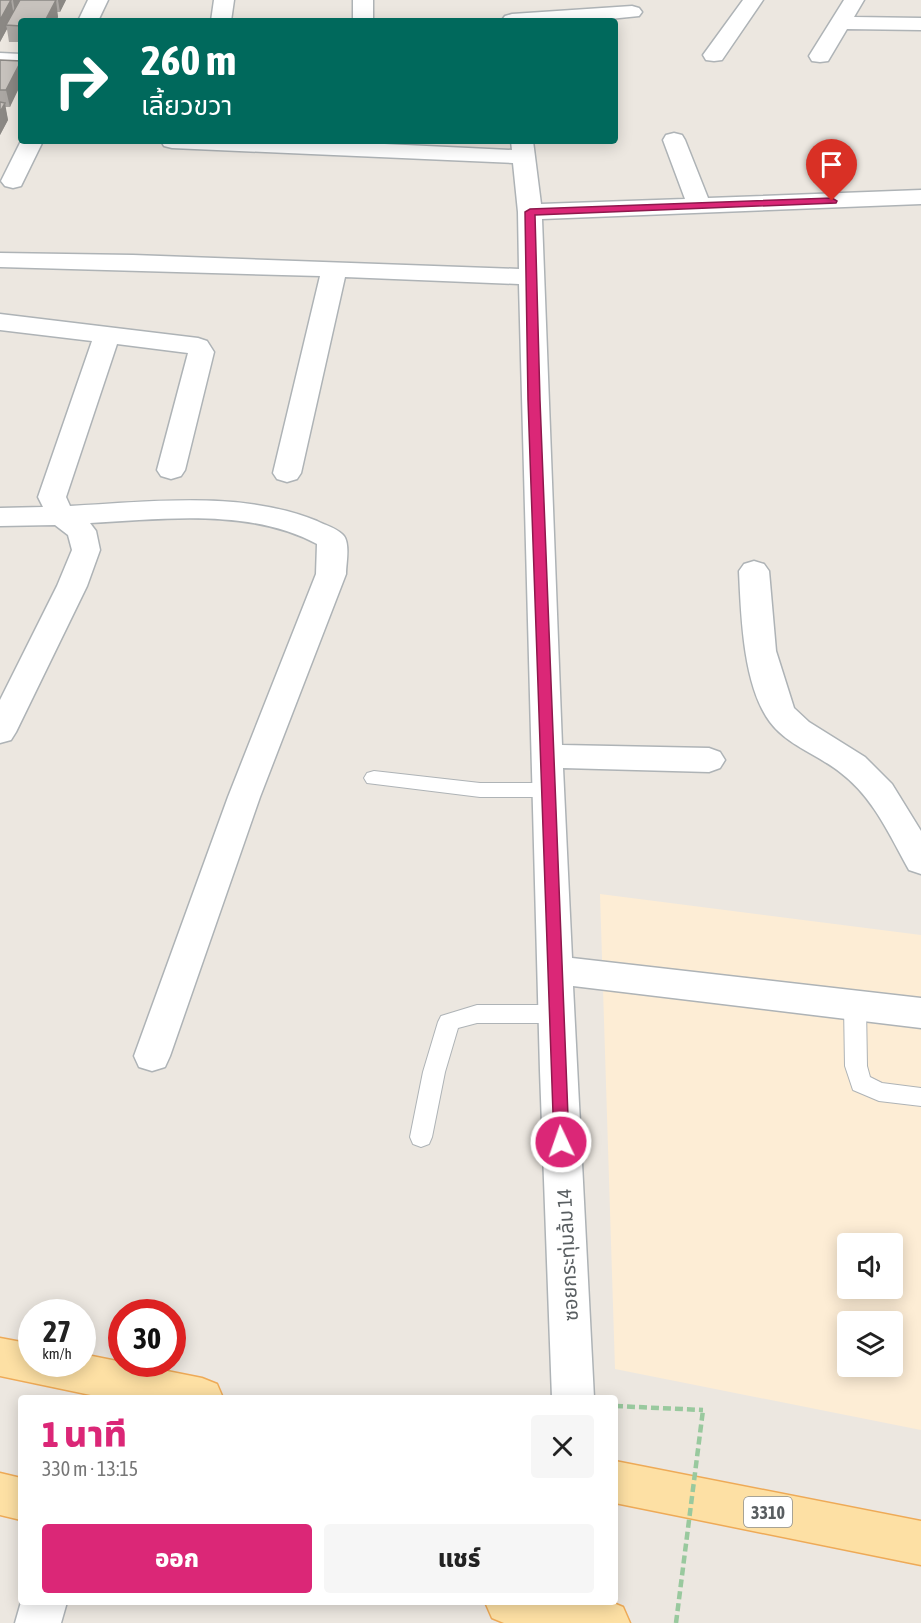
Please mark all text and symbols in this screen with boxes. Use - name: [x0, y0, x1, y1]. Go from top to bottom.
- text: 260 m: [141, 36, 236, 84]
- icon: right: [42, 42, 120, 120]
- text: เลี้ยวขวา: [141, 90, 232, 121]
- pin: [806, 139, 857, 201]
- icon: arrive: [815, 148, 848, 181]
- position arrow: [529, 1110, 593, 1174]
- street label: ซอยกระทุ่มล้ม 14: [552, 1188, 583, 1322]
- map controls: [837, 1233, 903, 1377]
- button: sound: [837, 1233, 903, 1299]
- speed limit sign: 30: [108, 1299, 186, 1377]
- button: layers: [837, 1311, 903, 1377]
- text: 27: [43, 1314, 71, 1348]
- text: km/h: [42, 1345, 72, 1362]
- text: 1 นาที: [42, 1413, 127, 1455]
- button: close: [531, 1415, 594, 1478]
- text: 330 m · 13:15: [42, 1457, 138, 1480]
- road number: 3310: [744, 1497, 792, 1527]
- button: ออก: [42, 1524, 312, 1593]
- button: แชร์: [324, 1524, 594, 1593]

